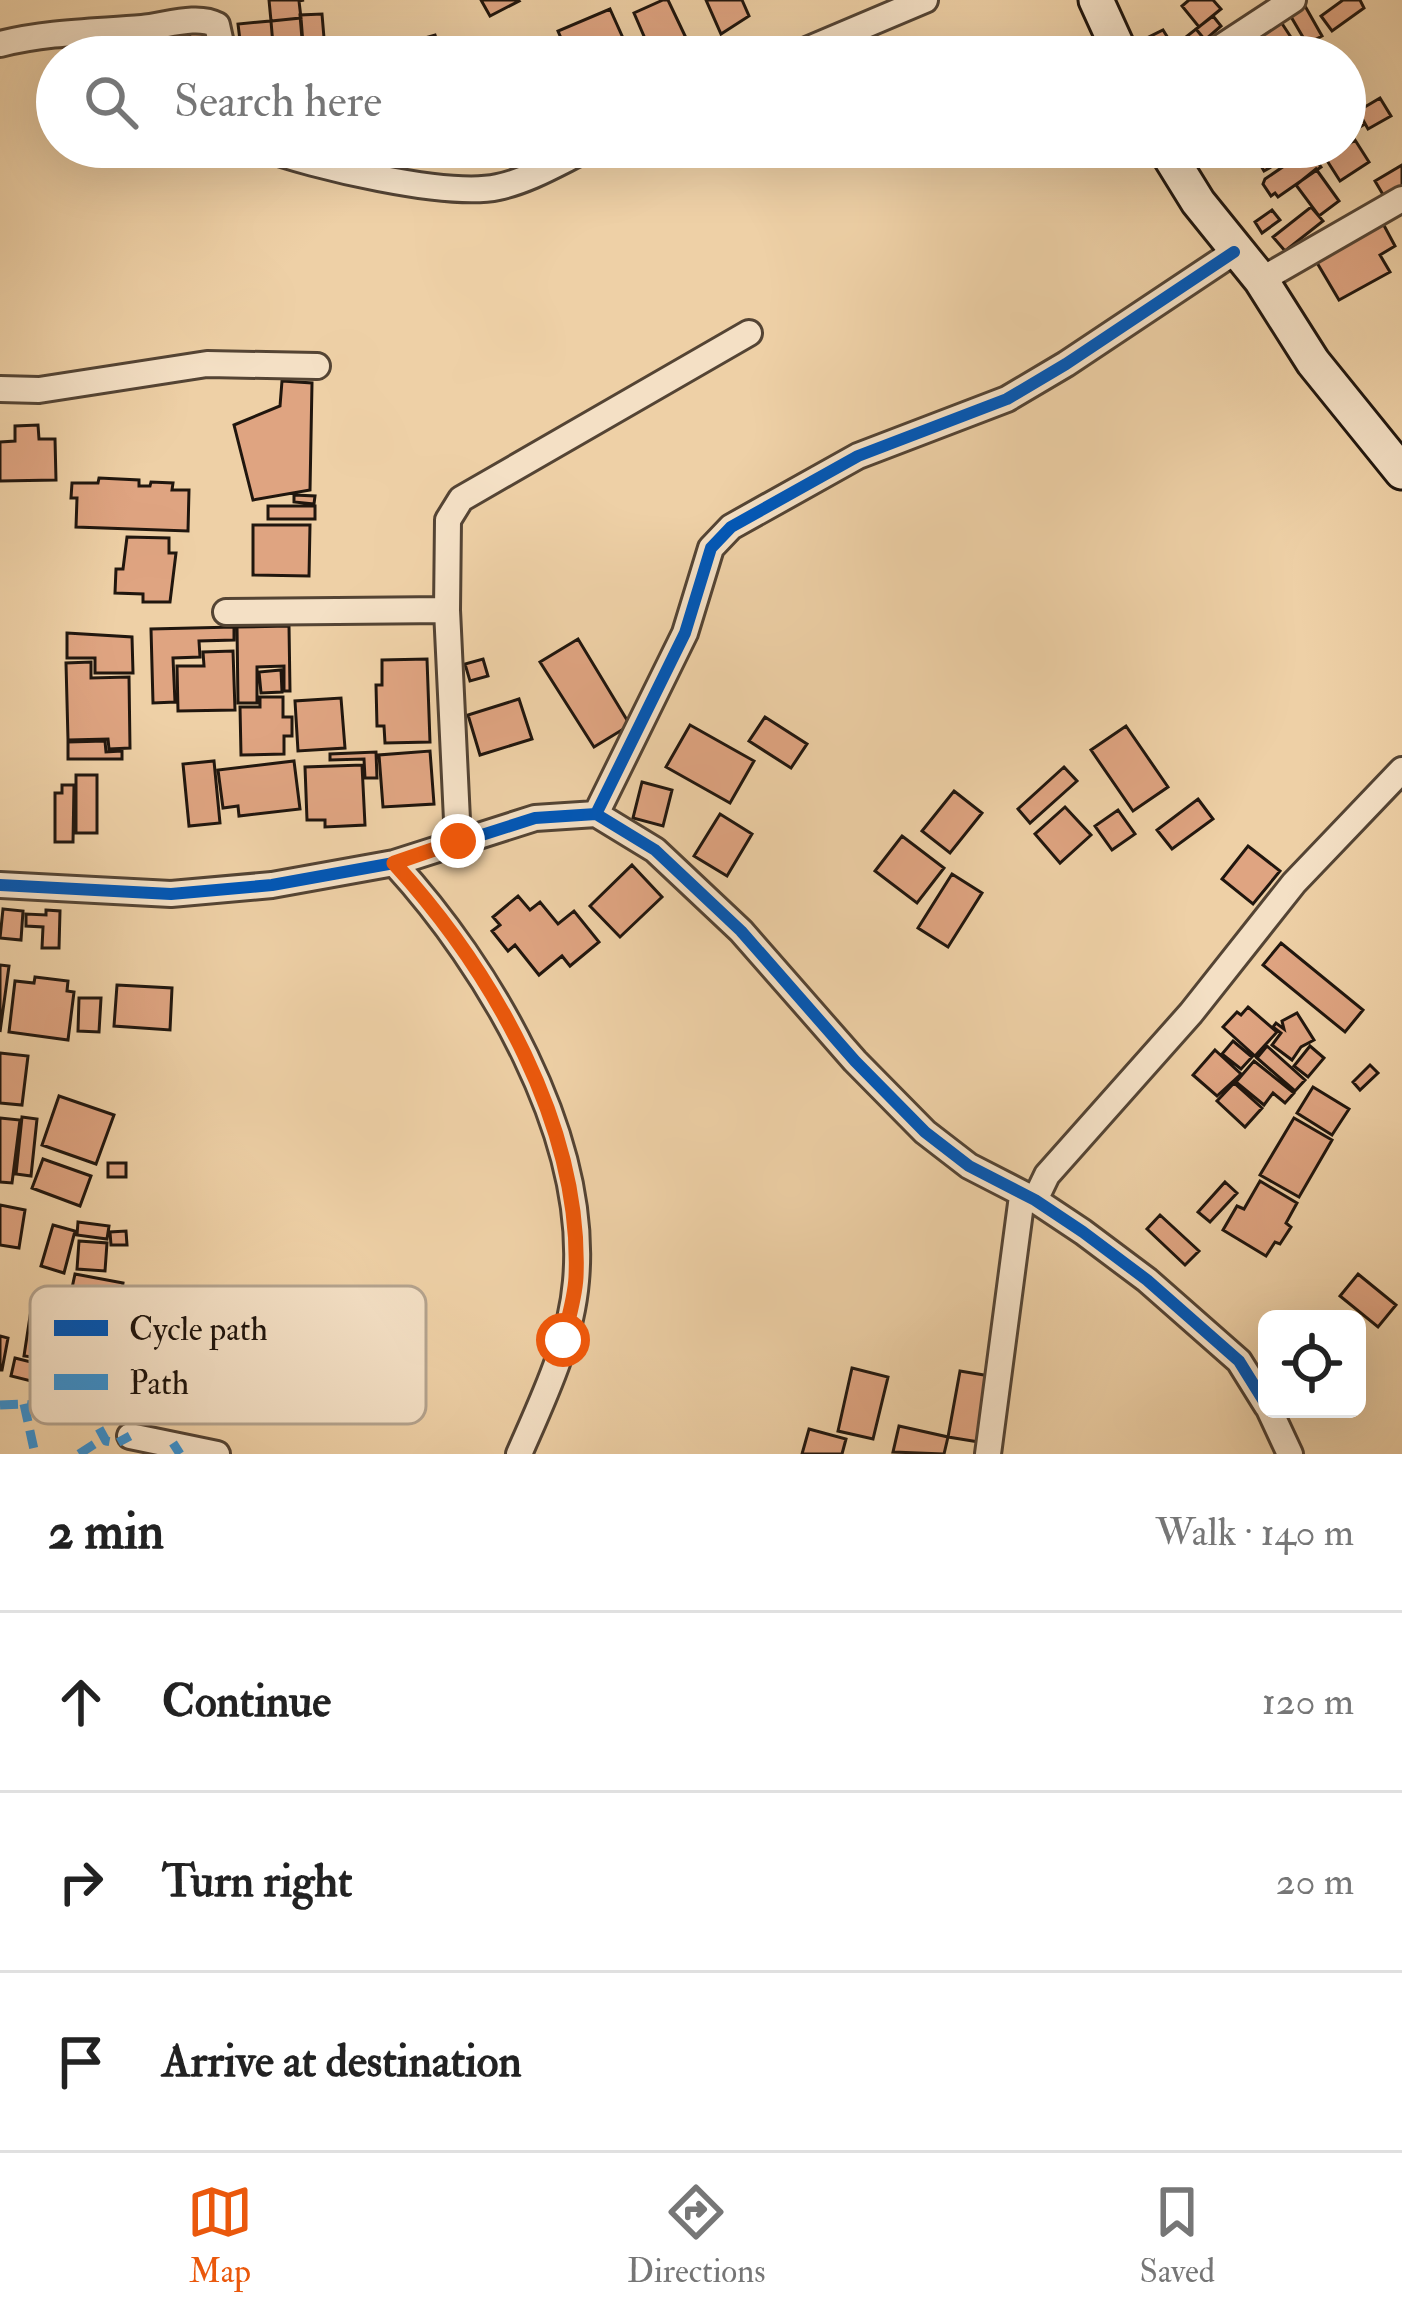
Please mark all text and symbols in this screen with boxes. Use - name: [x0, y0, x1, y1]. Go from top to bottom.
- search box: [36, 36, 1366, 168]
- icon: search: [78, 69, 144, 135]
- text: Search here: [174, 74, 382, 130]
- route end: [431, 814, 485, 868]
- legend: [30, 1286, 426, 1424]
- text: Cycle path: [129, 1309, 268, 1351]
- map controls: [1258, 1310, 1366, 1418]
- button: locate: [1258, 1310, 1366, 1418]
- route start: [536, 1313, 590, 1367]
- text: Path: [129, 1363, 189, 1404]
- text: 2 min: [48, 1500, 164, 1564]
- text: Walk · 140 m: [1156, 1508, 1354, 1557]
- icon: ahead: [48, 1669, 114, 1735]
- text: Continue: [162, 1674, 331, 1730]
- text: 120 m: [1262, 1677, 1354, 1726]
- icon: right: [48, 1849, 114, 1915]
- text: Turn right: [162, 1854, 352, 1910]
- text: 20 m: [1276, 1857, 1354, 1906]
- icon: arrive: [48, 2029, 114, 2095]
- text: Arrive at destination: [162, 2034, 522, 2090]
- tab: Map: [187, 2179, 253, 2292]
- tab: Directions: [627, 2179, 766, 2292]
- tab: Saved: [1140, 2179, 1215, 2292]

